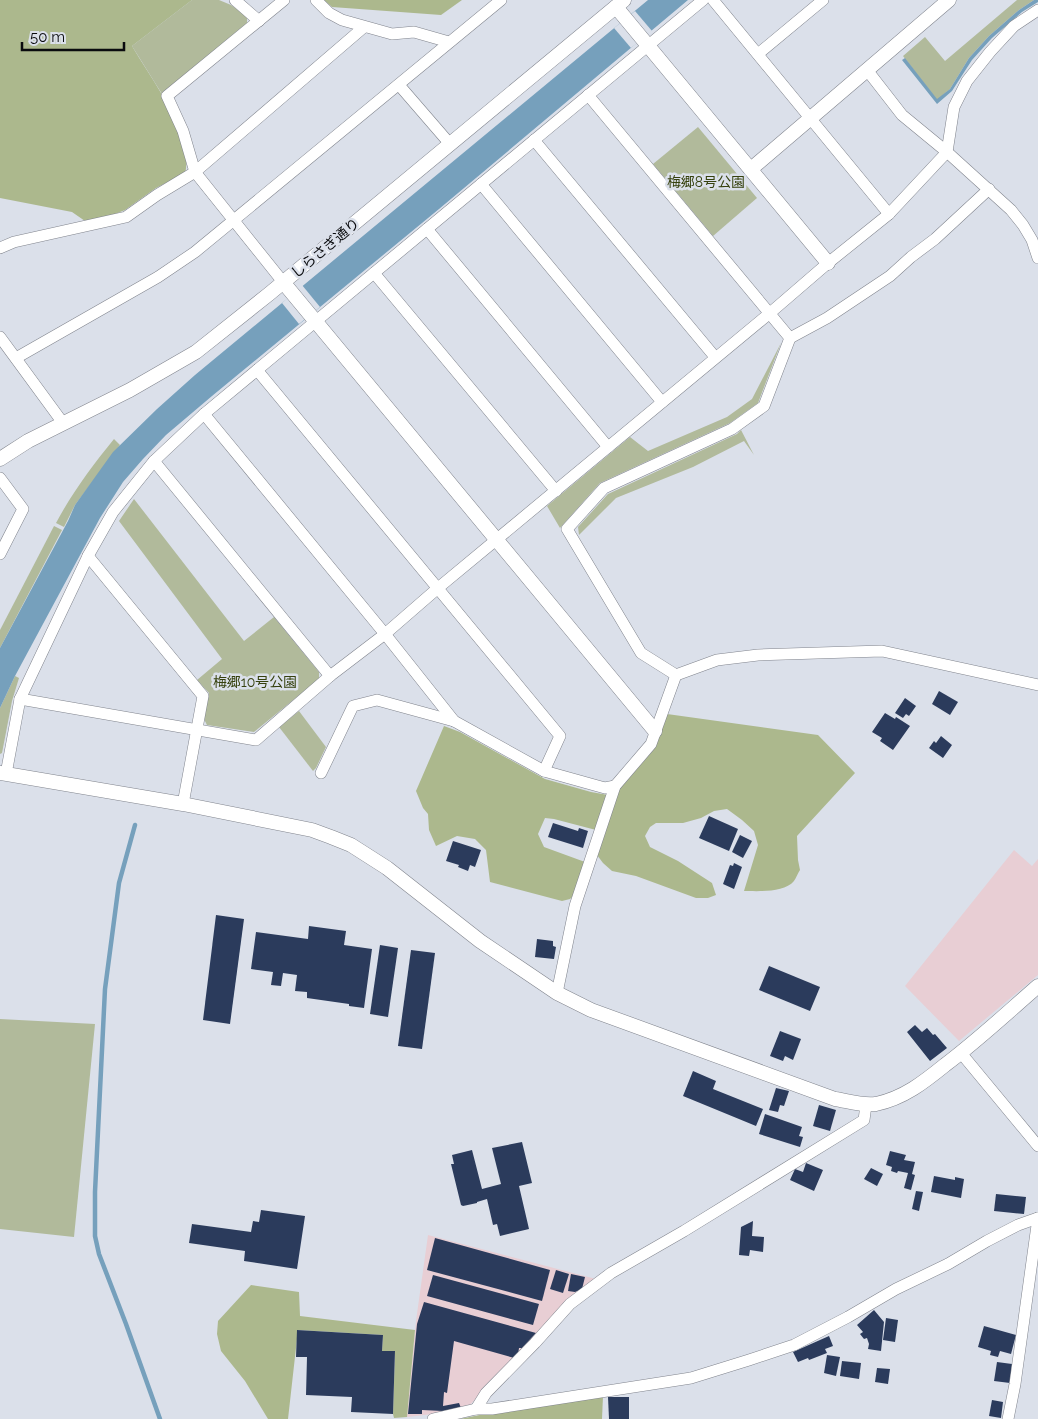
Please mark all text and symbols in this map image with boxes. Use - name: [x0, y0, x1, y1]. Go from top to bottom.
- scale bar: [22, 20, 125, 52]
- text: 50 m: [30, 28, 65, 46]
- park label: 梅郷8号公園: [667, 174, 745, 190]
- street label: しらさぎ通り: [288, 215, 362, 281]
- park label: 梅郷10号公園: [213, 674, 297, 690]

